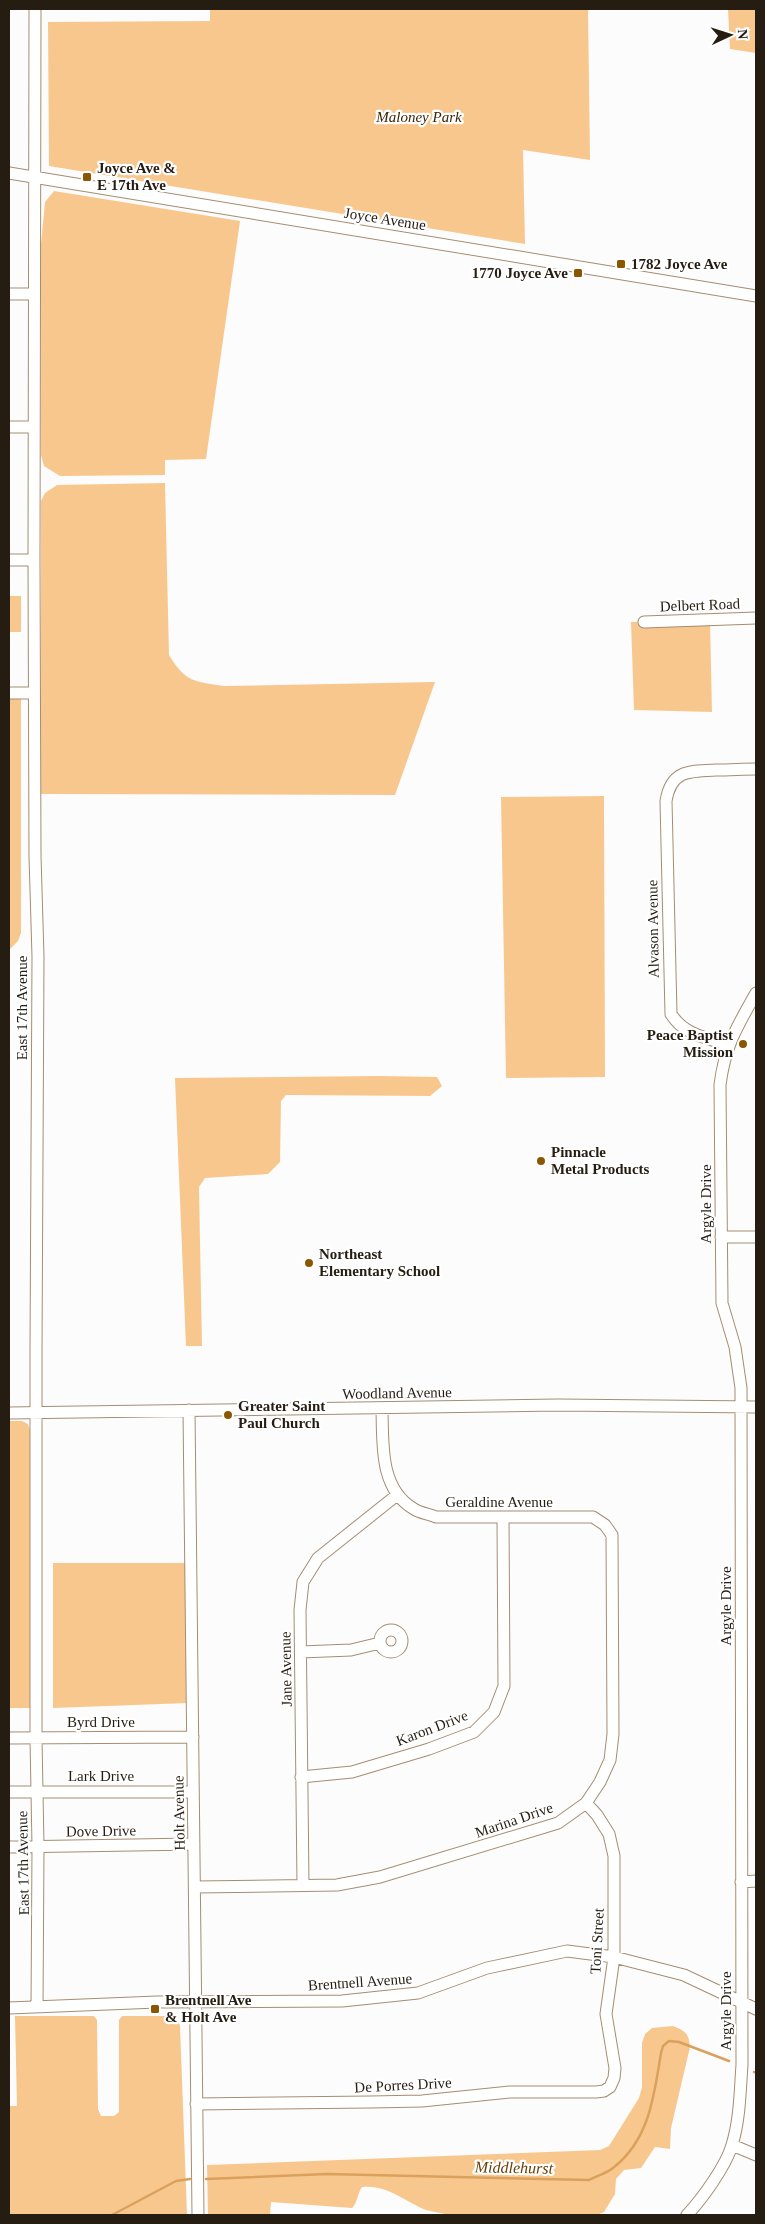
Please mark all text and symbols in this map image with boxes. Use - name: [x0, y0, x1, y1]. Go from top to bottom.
- north arrow: [705, 10, 755, 60]
- text: N: [735, 29, 750, 40]
- park label: Maloney Park: [375, 109, 462, 125]
- place label: Joyce Ave & E 17th Ave: [97, 160, 176, 193]
- marker: Joyce Ave & E 17th Ave: [81, 171, 93, 183]
- street label: Joyce Avenue: [343, 205, 427, 233]
- place label: 1782 Joyce Ave: [631, 256, 728, 272]
- marker: 1782 Joyce Ave: [615, 258, 627, 270]
- place label: 1770 Joyce Ave: [472, 265, 568, 281]
- marker: 1770 Joyce Ave: [572, 267, 584, 279]
- street label: Delbert Road: [660, 596, 741, 614]
- street label: Alvason Avenue: [644, 879, 662, 978]
- street label: East 17th Avenue: [14, 955, 30, 1060]
- place label: Peace Baptist Mission: [647, 1027, 734, 1060]
- marker: Peace Baptist Mission: [737, 1038, 749, 1050]
- place label: Pinnacle Metal Products: [551, 1144, 650, 1177]
- marker: Pinnacle Metal Products: [535, 1155, 547, 1167]
- street label: Argyle Drive: [698, 1164, 714, 1244]
- place label: Northeast Elementary School: [319, 1246, 440, 1279]
- marker: Northeast Elementary School: [303, 1257, 315, 1269]
- street label: Woodland Avenue: [342, 1384, 452, 1402]
- place label: Greater Saint Paul Church: [238, 1398, 325, 1431]
- marker: Greater Saint Paul Church: [222, 1409, 234, 1421]
- street label: Geraldine Avenue: [445, 1494, 553, 1510]
- street label: Argyle Drive: [718, 1566, 734, 1646]
- street label: Jane Avenue: [277, 1631, 295, 1707]
- street label: Karon Drive: [394, 1707, 470, 1749]
- street label: Byrd Drive: [67, 1714, 135, 1730]
- street label: Lark Drive: [68, 1768, 134, 1784]
- street label: Holt Avenue: [170, 1775, 188, 1851]
- street label: Marina Drive: [473, 1799, 555, 1841]
- street label: East 17th Avenue: [14, 1810, 32, 1915]
- street label: Dove Drive: [66, 1822, 137, 1840]
- street label: Toni Street: [587, 1907, 607, 1974]
- street label: Brentnell Avenue: [307, 1970, 413, 1994]
- street label: Argyle Drive: [718, 1971, 734, 2051]
- place label: Brentnell Ave & Holt Ave: [165, 1992, 252, 2025]
- marker: Brentnell Ave & Holt Ave: [149, 2003, 161, 2015]
- street label: De Porres Drive: [354, 2074, 452, 2096]
- water label: Middlehurst: [474, 2158, 554, 2177]

